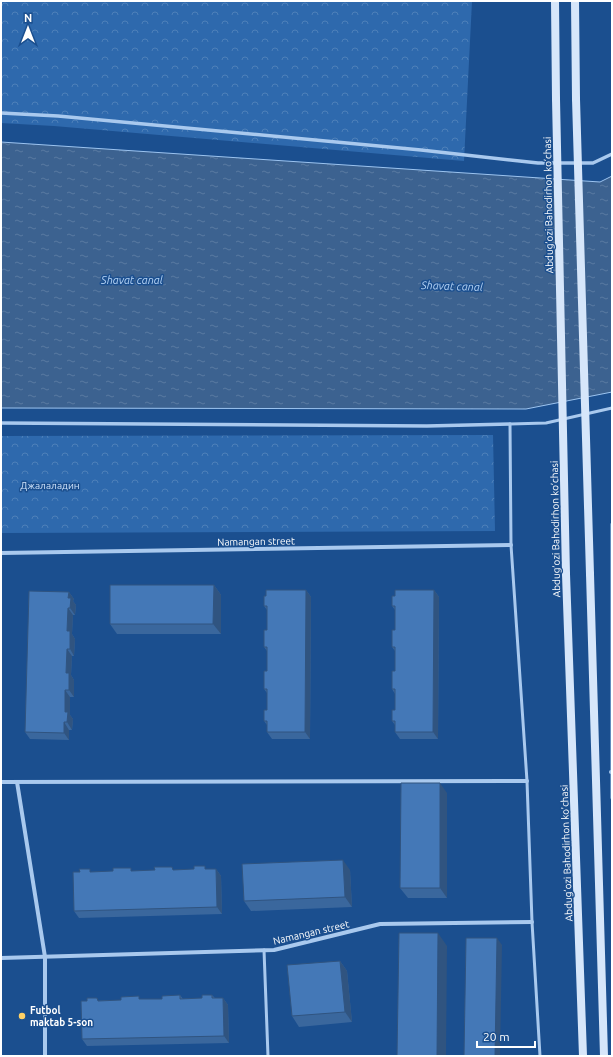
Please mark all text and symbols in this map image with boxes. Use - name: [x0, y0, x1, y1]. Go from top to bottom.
- north arrow: [8, 8, 48, 48]
- text: N: [24, 12, 32, 24]
- street label: Abdug’ozi Bahodirhon ko’chasi: [542, 137, 555, 273]
- water label: Shavat canal: [100, 274, 163, 286]
- water label: Shavat canal: [420, 279, 483, 293]
- street label: Abdug’ozi Bahodirhon ko’chasi: [549, 461, 562, 597]
- park label: Джалаладин: [20, 480, 80, 491]
- street label: Namangan street: [217, 535, 295, 548]
- street label: Abdug’ozi Bahodirhon ko’chasi: [559, 784, 574, 921]
- street label: Namangan street: [272, 918, 350, 947]
- place label: Futbol maktab 5-son: [30, 1005, 93, 1028]
- marker: Futbol maktab 5-son: [17, 1011, 27, 1021]
- scale bar: [477, 1023, 535, 1049]
- text: 20 m: [483, 1030, 510, 1043]

